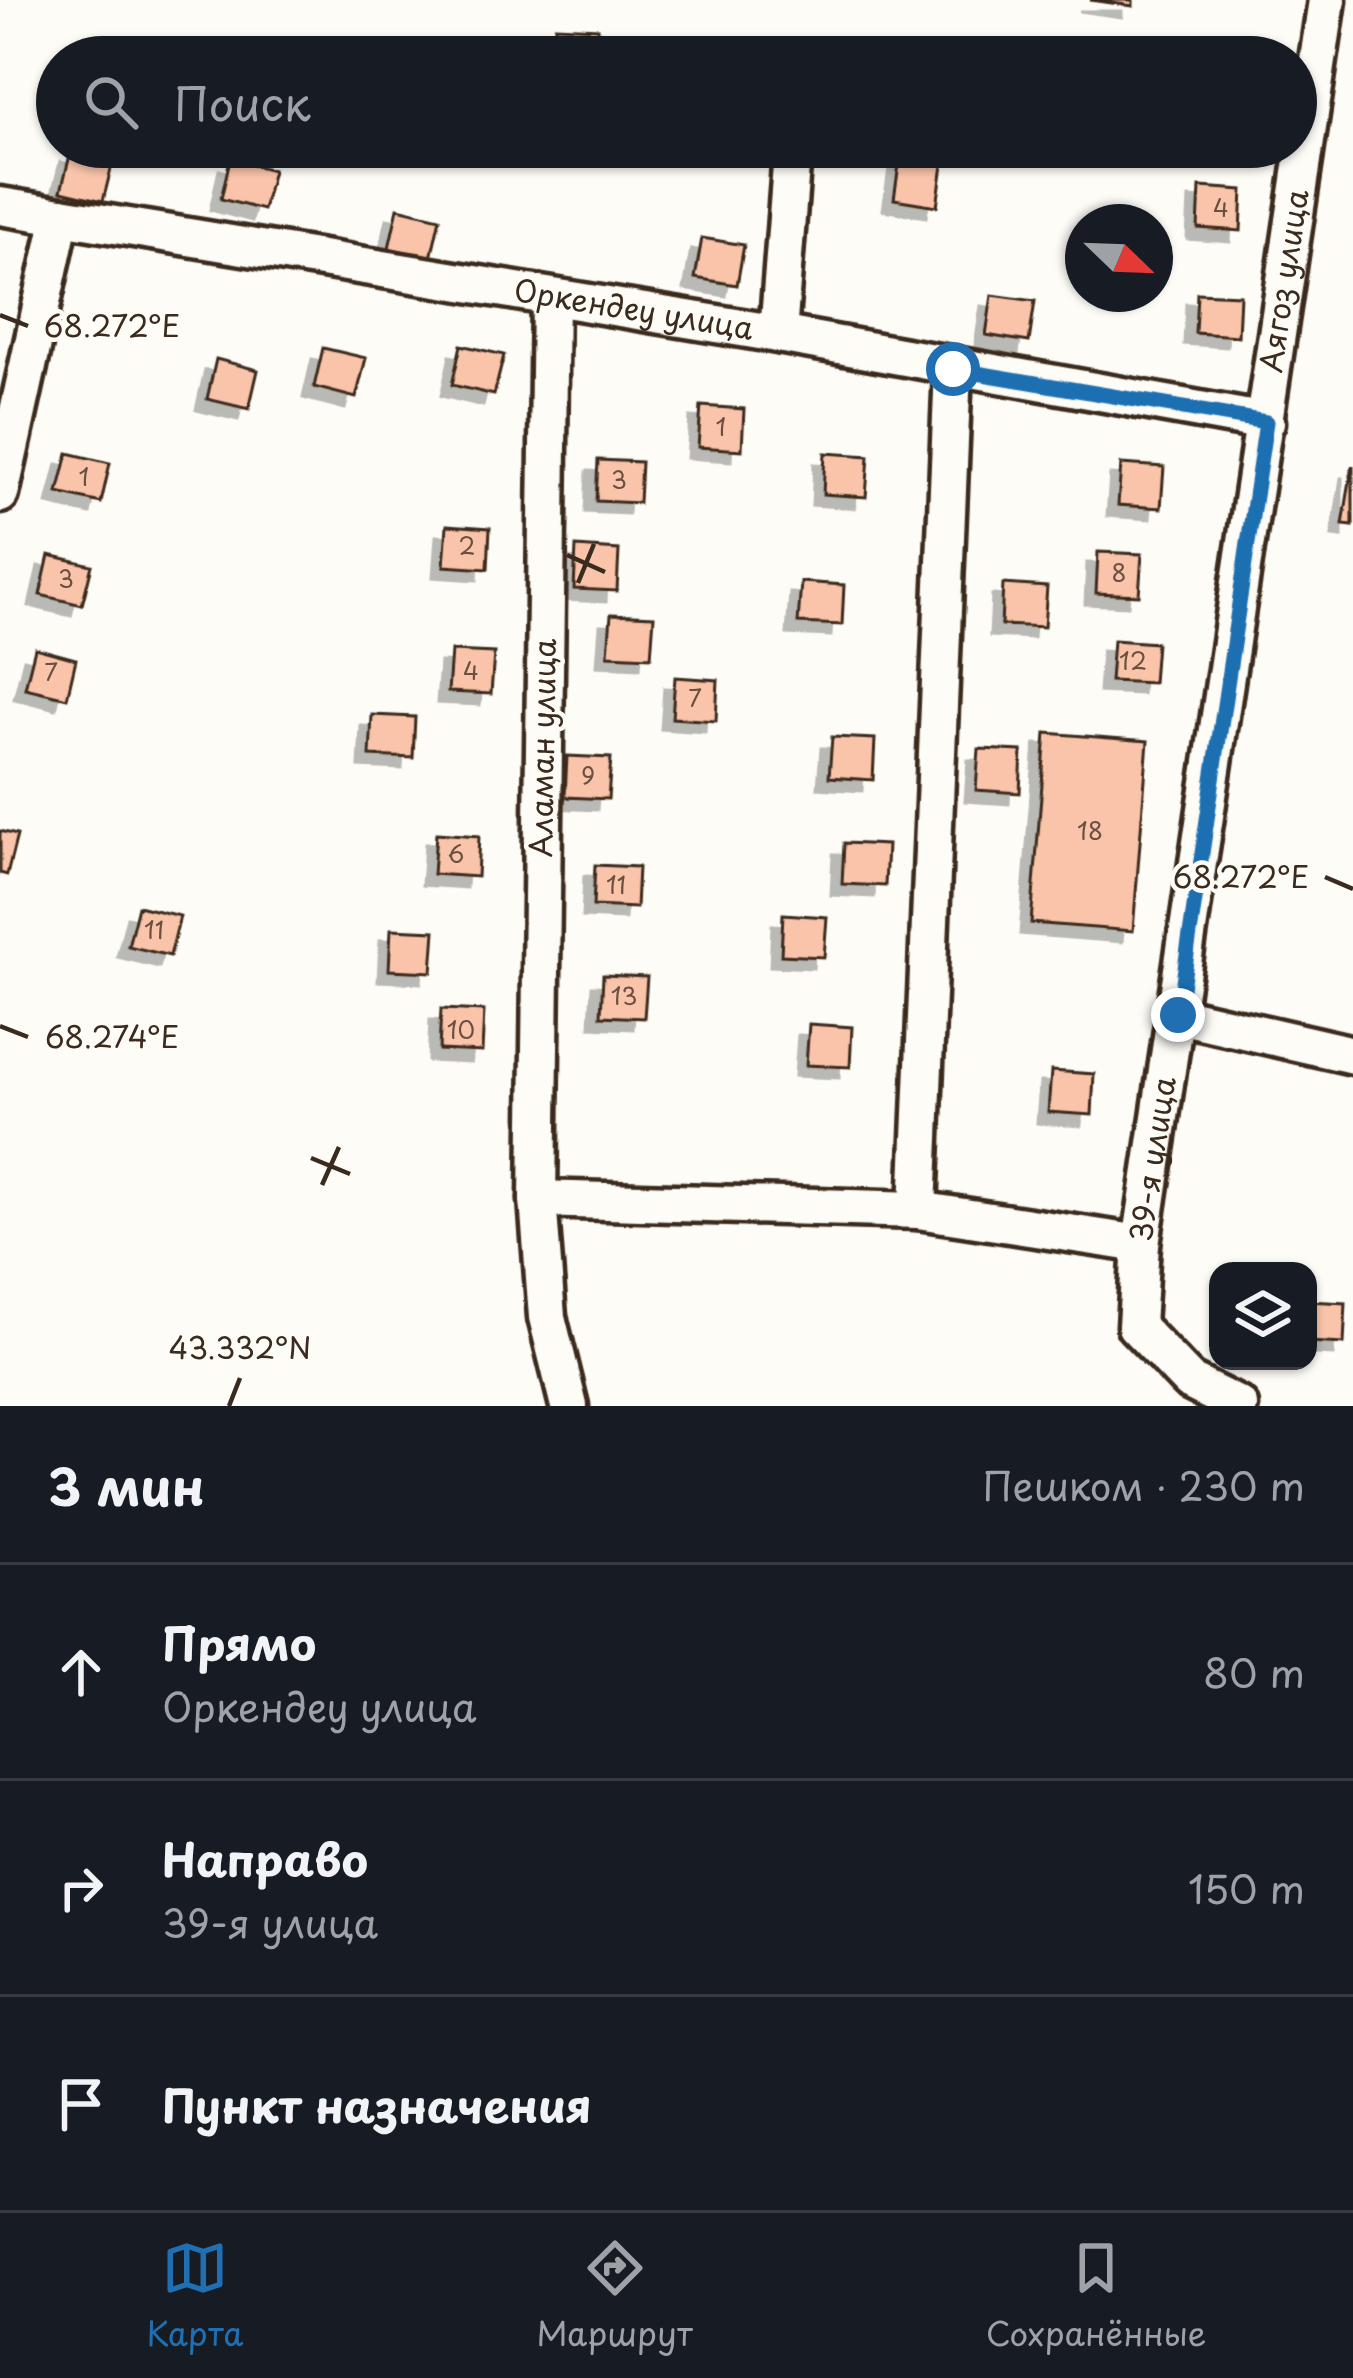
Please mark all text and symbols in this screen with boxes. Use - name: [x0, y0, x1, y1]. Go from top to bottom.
- search box: [36, 36, 1317, 168]
- text: Поиск: [174, 68, 311, 136]
- icon: search: [78, 69, 144, 135]
- street label: Аягоз улица: [1247, 186, 1318, 375]
- house number: 4: [1213, 189, 1229, 225]
- north arrow: [1065, 204, 1173, 312]
- street label: Оркендеу улица: [511, 266, 757, 350]
- text: 68.272°E: [44, 302, 180, 347]
- route start: [926, 342, 980, 396]
- house number: 1: [716, 408, 726, 444]
- house number: 1: [79, 458, 89, 494]
- house number: 3: [611, 461, 627, 497]
- house number: 2: [459, 527, 476, 563]
- house number: 8: [1112, 554, 1127, 590]
- house number: 3: [58, 560, 74, 596]
- street label: Аламан улица: [517, 638, 566, 858]
- house number: 12: [1119, 642, 1147, 678]
- house number: 4: [463, 652, 479, 688]
- house number: 7: [44, 653, 58, 689]
- house number: 7: [688, 679, 702, 715]
- house number: 9: [581, 757, 595, 793]
- house number: 18: [1077, 812, 1103, 848]
- house number: 6: [448, 835, 464, 871]
- text: 68.272°E: [1173, 853, 1309, 898]
- house number: 11: [606, 866, 626, 902]
- house number: 11: [144, 911, 164, 947]
- house number: 13: [611, 977, 637, 1013]
- route end: [1151, 988, 1205, 1042]
- house number: 10: [447, 1011, 475, 1047]
- text: 68.274°E: [45, 1013, 179, 1058]
- street label: 39-я улица: [1117, 1073, 1186, 1245]
- map controls: [1209, 1262, 1317, 1370]
- button: layers: [1209, 1262, 1317, 1370]
- text: 43.332°N: [169, 1324, 311, 1369]
- text: 3 мин: [48, 1446, 205, 1523]
- text: Пешком · 230 m: [982, 1455, 1305, 1514]
- text: Прямо: [162, 1608, 316, 1676]
- icon: ahead: [48, 1639, 114, 1705]
- text: 80 m: [1203, 1642, 1305, 1701]
- text: Оркендеу улица: [162, 1676, 477, 1735]
- text: Направо: [162, 1824, 368, 1892]
- icon: right: [48, 1855, 114, 1921]
- text: 150 m: [1188, 1858, 1305, 1917]
- text: 39-я улица: [162, 1892, 378, 1951]
- text: Пункт назначения: [162, 2070, 592, 2138]
- icon: arrive: [48, 2071, 114, 2137]
- tab: Карта: [147, 2235, 243, 2357]
- tab: Маршрут: [537, 2235, 693, 2357]
- tab: Сохранённые: [986, 2235, 1206, 2357]

